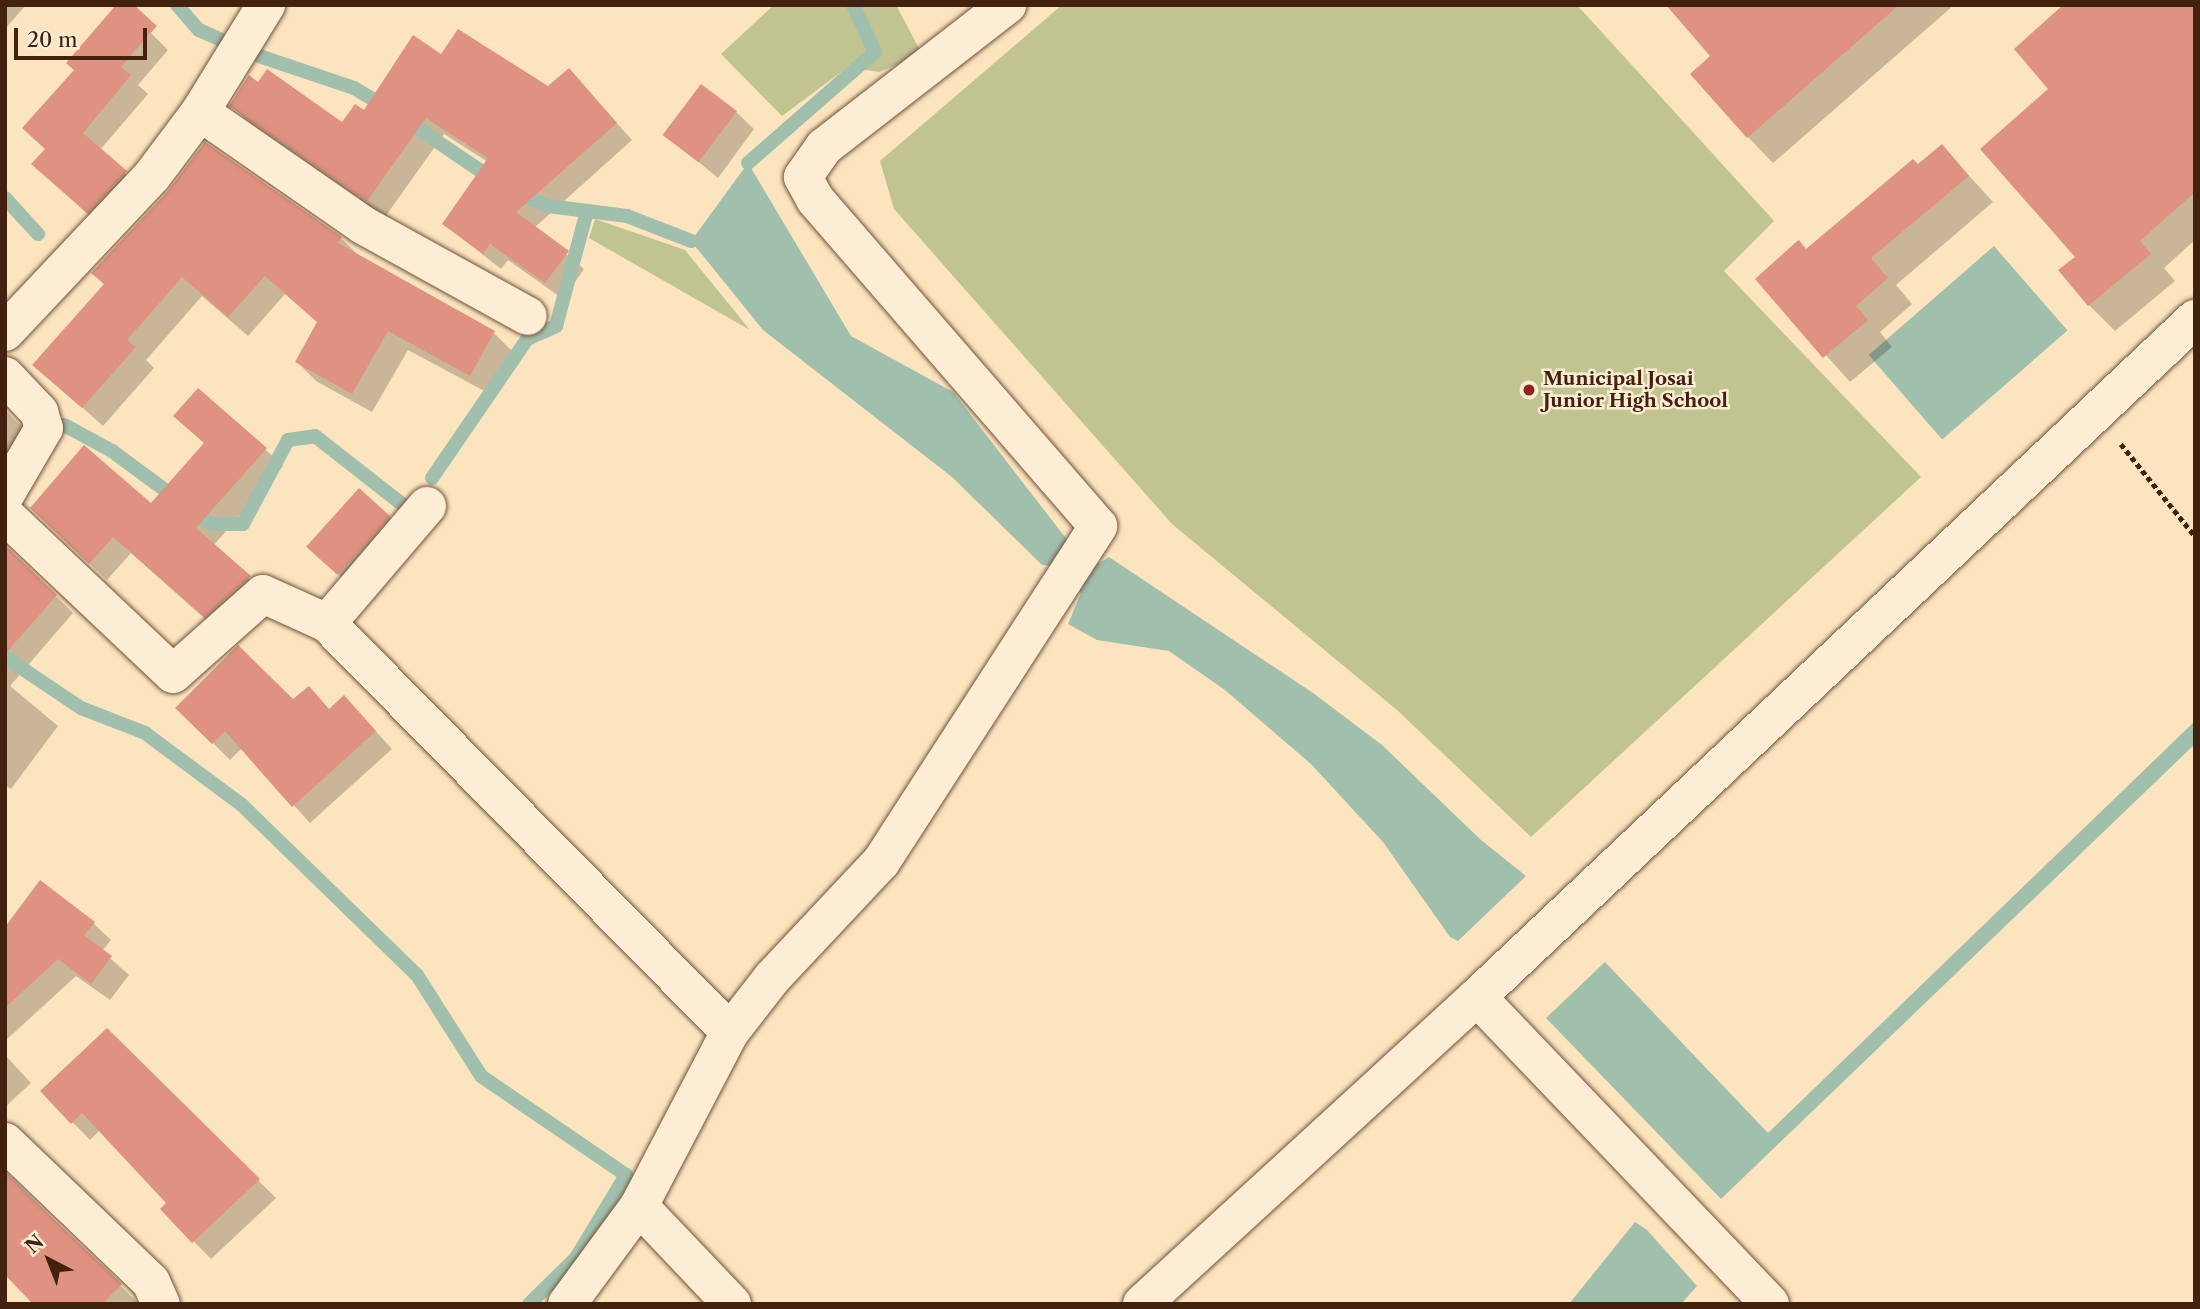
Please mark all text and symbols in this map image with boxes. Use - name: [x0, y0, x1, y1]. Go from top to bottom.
- scale bar: [18, 14, 150, 58]
- text: 20 m: [27, 27, 78, 52]
- place label: Municipal Josai Junior High School: [1543, 368, 1728, 412]
- marker: Municipal Josai Junior High School: [1521, 382, 1537, 398]
- north arrow: [14, 1225, 84, 1295]
- text: N: [21, 1230, 48, 1258]

